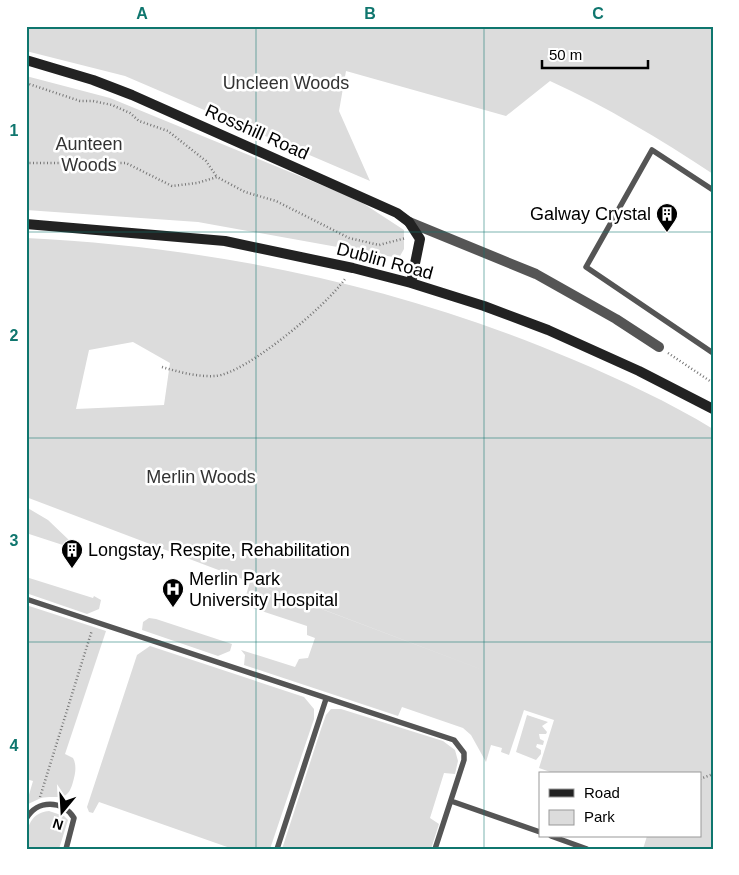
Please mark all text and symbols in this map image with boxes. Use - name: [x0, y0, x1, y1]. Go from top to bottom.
- text: A: [136, 5, 148, 22]
- text: B: [364, 5, 376, 22]
- text: C: [592, 5, 604, 22]
- scale bar: [542, 38, 648, 70]
- text: 50 m: [549, 46, 582, 63]
- park label: Uncleen Woods: [223, 73, 349, 93]
- street label: Rosshill Road: [202, 100, 312, 164]
- text: 1: [10, 122, 19, 139]
- park label: Aunteen Woods: [55, 134, 123, 175]
- building icon: Galway Crystal: [655, 202, 679, 233]
- place label: Galway Crystal: [530, 204, 651, 224]
- street label: Dublin Road: [335, 239, 435, 283]
- text: 2: [10, 327, 19, 344]
- park label: Merlin Woods: [146, 467, 256, 487]
- text: 3: [10, 532, 19, 549]
- building icon: Longstay, Respite, Rehabilitation: [60, 538, 84, 569]
- place label: Longstay, Respite, Rehabilitation: [88, 540, 350, 560]
- place label: Merlin Park University Hospital: [189, 569, 338, 610]
- hospital icon: Merlin Park University Hospital: [161, 577, 185, 608]
- text: 4: [10, 737, 19, 754]
- legend: [539, 772, 702, 838]
- text: Road: [584, 784, 620, 801]
- north arrow: [38, 788, 88, 838]
- text: Park: [584, 808, 615, 825]
- text: N: [51, 815, 65, 834]

